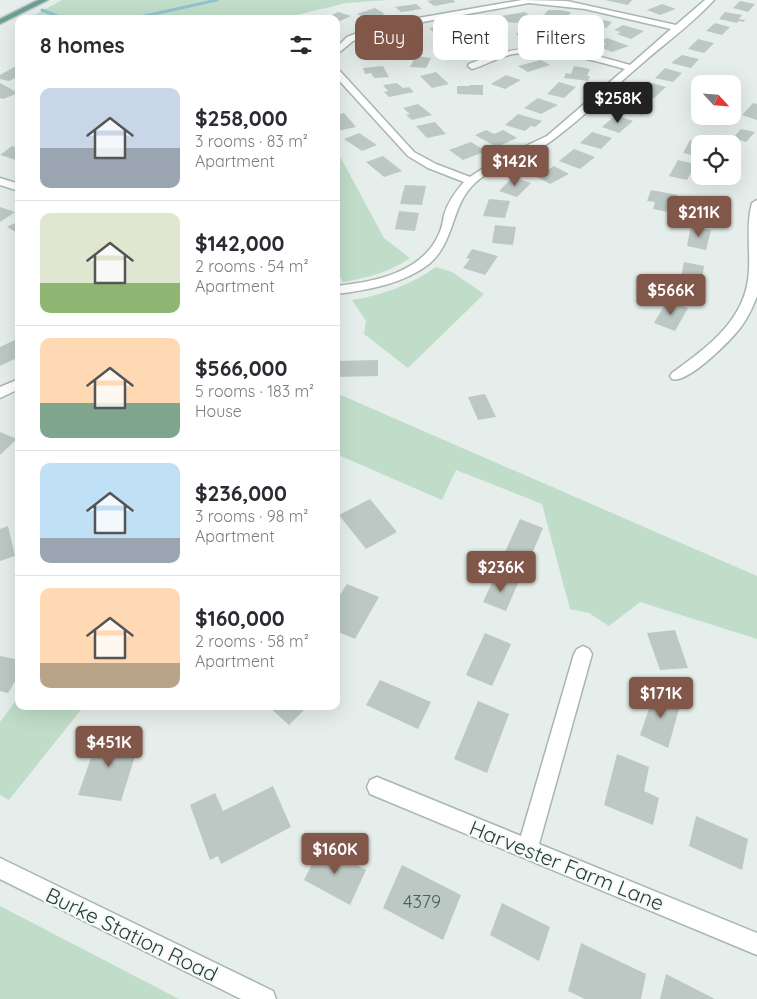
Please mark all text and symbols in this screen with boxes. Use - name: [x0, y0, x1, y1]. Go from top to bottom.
- chip: Buy: [355, 15, 423, 60]
- chip: Rent: [433, 15, 508, 60]
- chip: Filters: [518, 15, 604, 60]
- icon: filters: [287, 31, 315, 59]
- text: 8 homes: [40, 32, 125, 58]
- north arrow: [691, 75, 741, 125]
- map controls: [691, 75, 741, 185]
- pin: $258K: [583, 82, 653, 124]
- text: $258K: [594, 88, 642, 108]
- text: $258,000: [195, 105, 288, 131]
- icon: home: [80, 108, 140, 168]
- text: 3 rooms · 83 m²: [195, 131, 308, 151]
- button: locate: [691, 135, 741, 185]
- pin: $142K: [480, 144, 550, 187]
- text: Apartment: [195, 151, 275, 171]
- text: $142K: [493, 151, 537, 171]
- pin: $211K: [664, 196, 734, 238]
- text: $211K: [678, 202, 720, 222]
- text: $142,000: [195, 230, 284, 256]
- icon: home: [80, 233, 140, 293]
- text: 2 rooms · 54 m²: [195, 256, 309, 276]
- pin: $566K: [636, 274, 706, 316]
- text: Apartment: [195, 276, 275, 296]
- text: $566K: [648, 280, 694, 300]
- text: $566,000: [195, 355, 287, 381]
- icon: home: [80, 358, 140, 418]
- text: 5 rooms · 183 m²: [195, 381, 314, 401]
- text: House: [195, 401, 242, 421]
- text: $236,000: [195, 480, 287, 506]
- icon: home: [80, 483, 140, 543]
- text: 3 rooms · 98 m²: [195, 506, 308, 526]
- text: Apartment: [195, 526, 275, 546]
- pin: $236K: [466, 550, 536, 593]
- text: $236K: [478, 557, 524, 577]
- text: $160,000: [195, 605, 285, 631]
- icon: home: [80, 608, 140, 668]
- text: 2 rooms · 58 m²: [195, 631, 309, 651]
- text: Apartment: [195, 651, 275, 671]
- pin: $171K: [626, 676, 696, 719]
- text: $171K: [640, 683, 682, 703]
- pin: $451K: [74, 726, 144, 768]
- text: $451K: [87, 732, 131, 752]
- street label: Harvester Farm Lane: [466, 814, 668, 916]
- pin: $160K: [300, 832, 370, 875]
- text: $160K: [313, 839, 357, 859]
- street label: Burke Station Road: [42, 881, 222, 987]
- house number: 4379: [403, 890, 441, 913]

